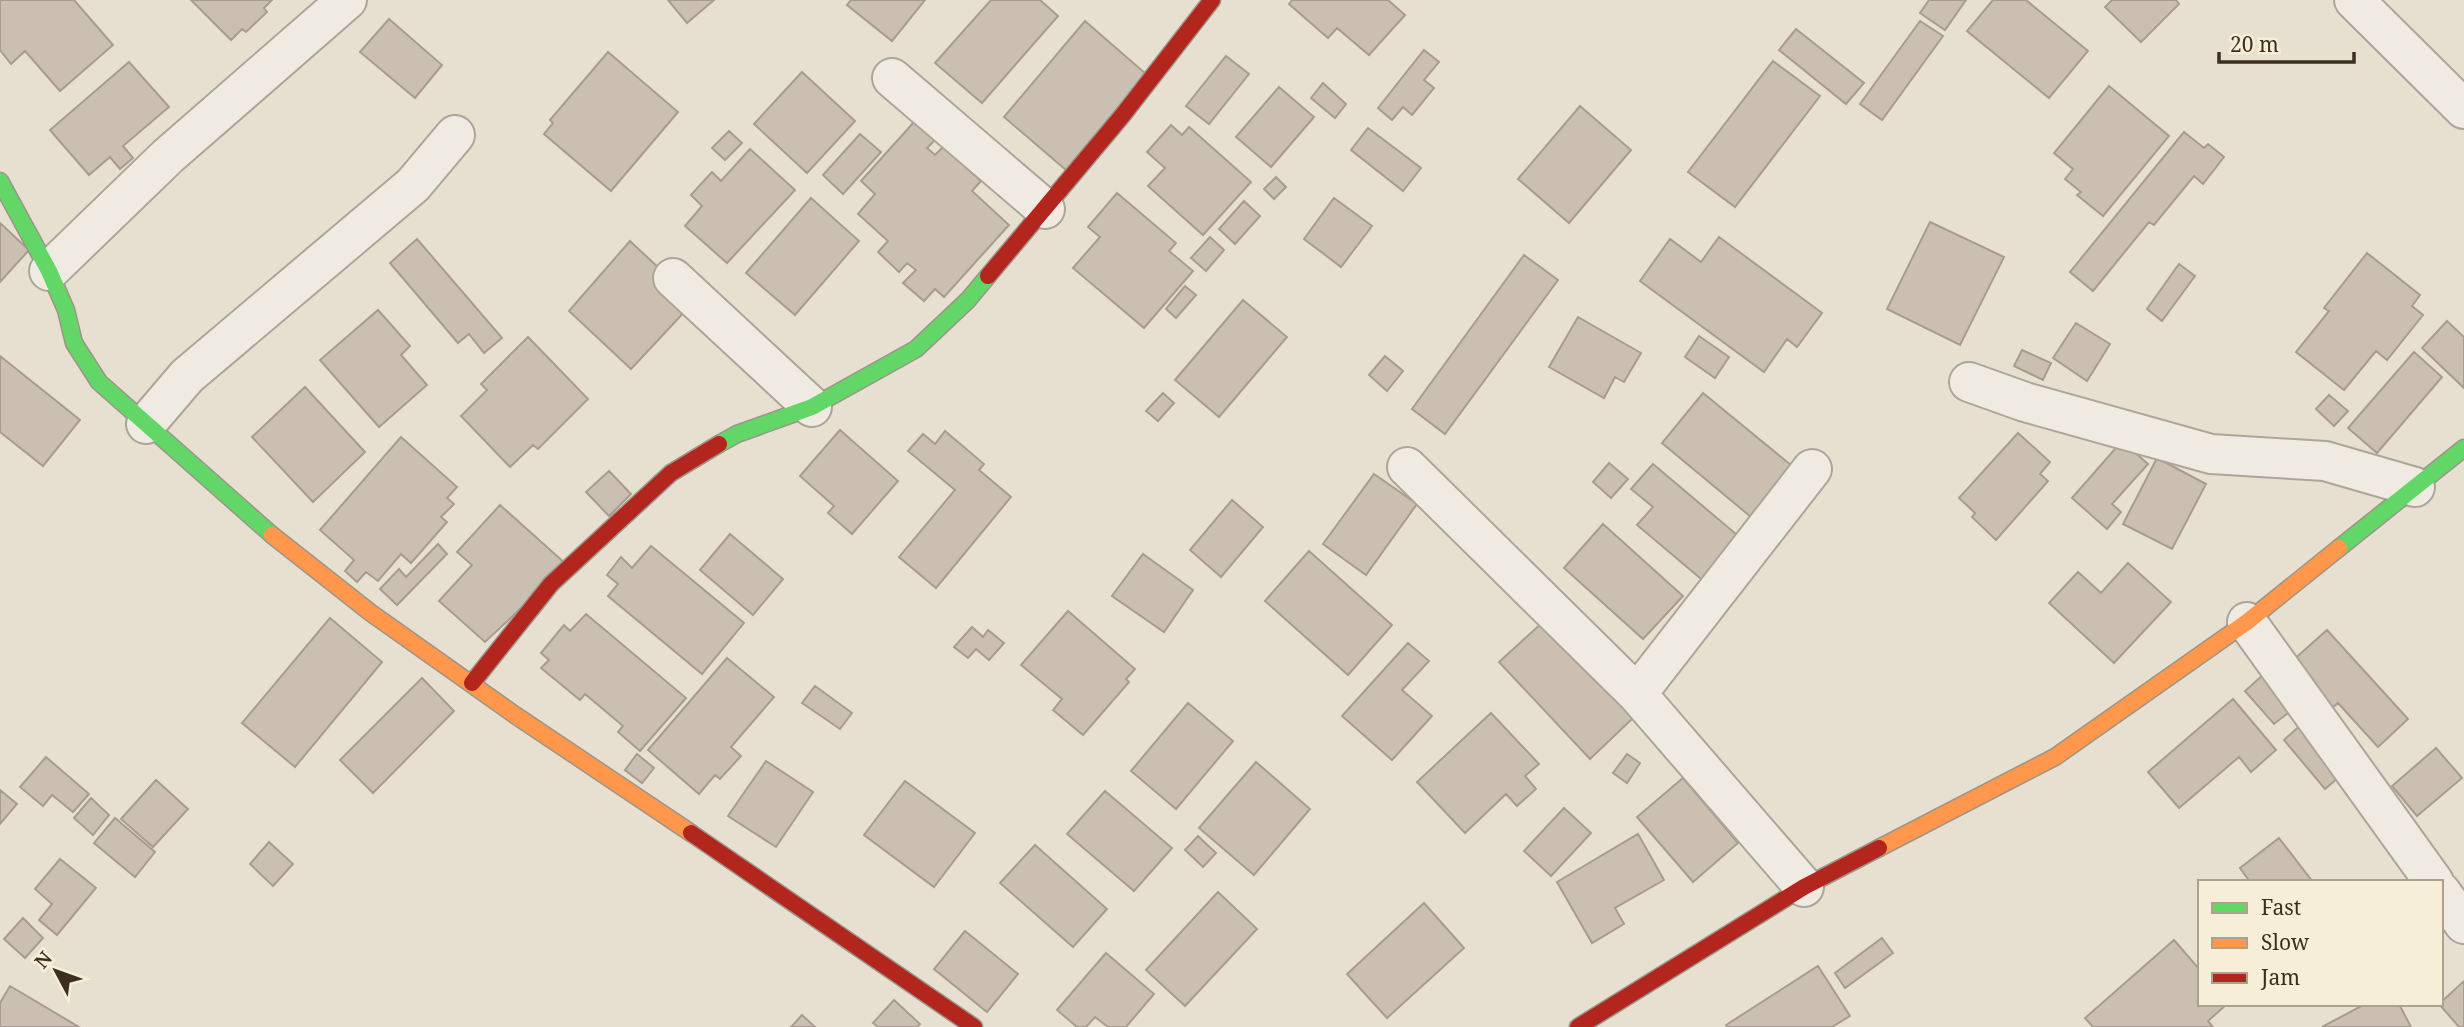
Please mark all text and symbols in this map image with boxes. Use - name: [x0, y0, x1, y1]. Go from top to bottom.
- scale bar: [2219, 21, 2354, 65]
- text: 20 m: [2230, 30, 2279, 58]
- legend: [2198, 880, 2443, 1006]
- text: Fast: [2261, 893, 2301, 921]
- text: Slow: [2261, 928, 2310, 956]
- north arrow: [21, 936, 91, 1006]
- text: N: [28, 946, 58, 974]
- text: Jam: [2260, 963, 2300, 991]

